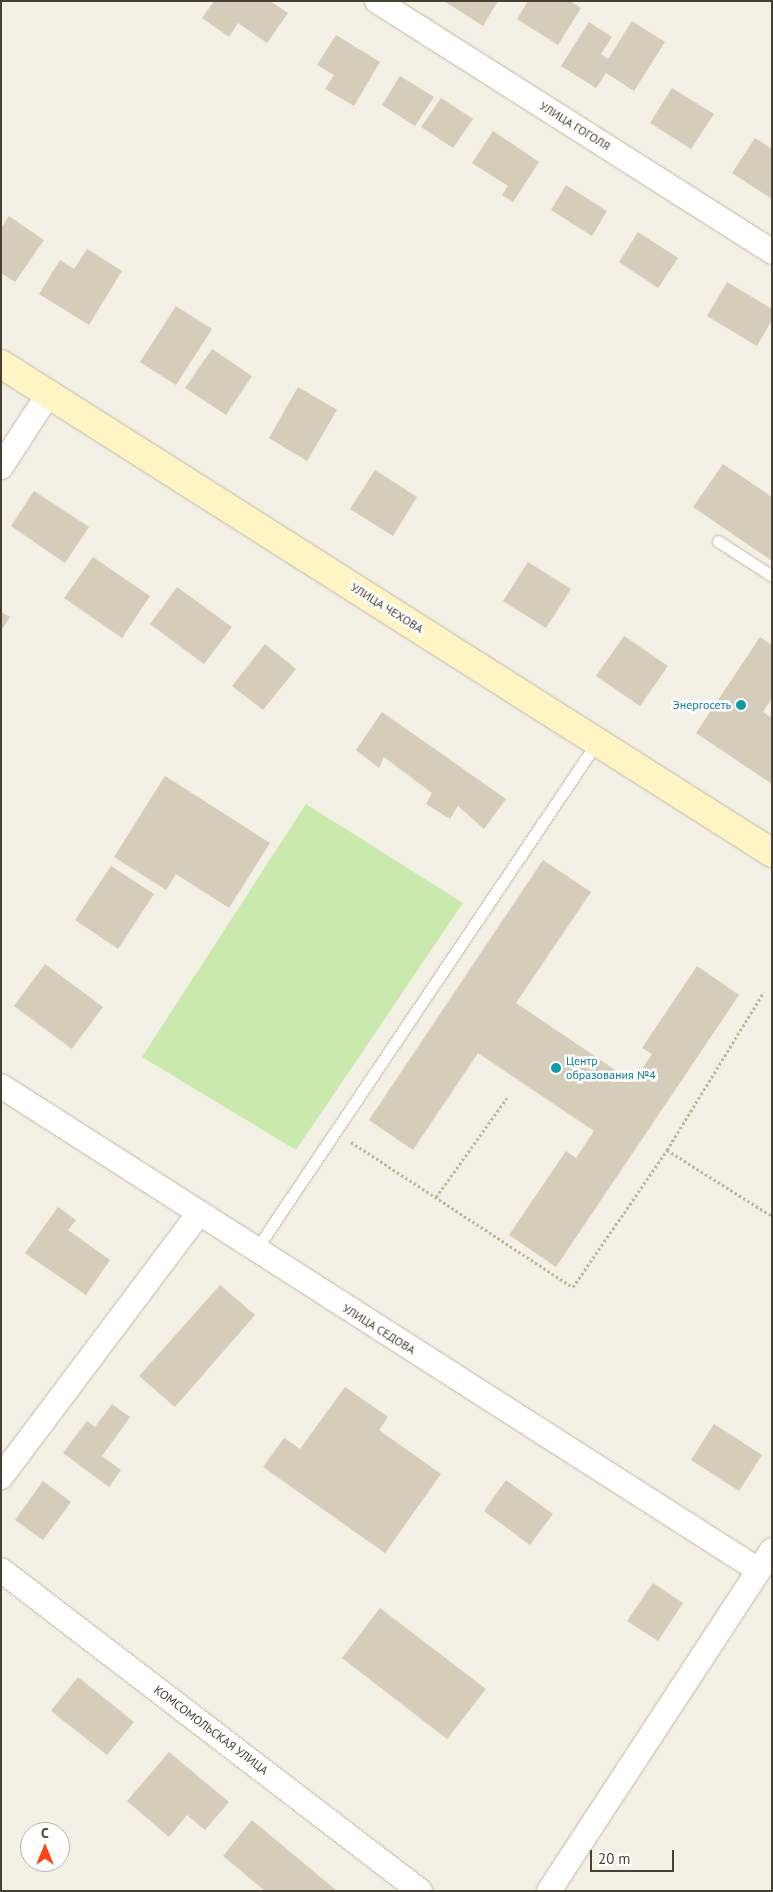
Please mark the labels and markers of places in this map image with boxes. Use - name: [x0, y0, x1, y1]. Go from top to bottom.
- place label: Энергосеть: [673, 698, 731, 712]
- marker: Энергосеть: [735, 699, 747, 711]
- place label: Центр образования №4: [566, 1054, 656, 1082]
- marker: Центр образования №4: [550, 1062, 562, 1074]

